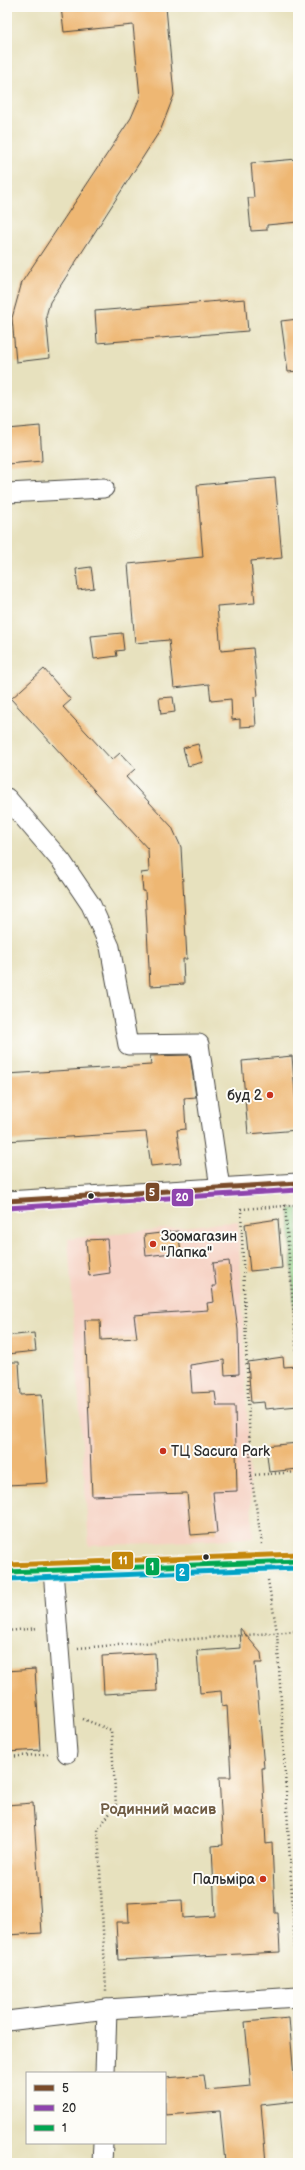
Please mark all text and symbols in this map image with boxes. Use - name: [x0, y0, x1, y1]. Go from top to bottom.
- place label: буд 2: [227, 1087, 263, 1104]
- marker: буд 2: [265, 1090, 275, 1100]
- line badge: 5: [145, 1182, 160, 1202]
- text: 5: [149, 1186, 156, 1199]
- line badge: 20: [171, 1188, 194, 1207]
- unlabelled marker: [86, 1191, 96, 1201]
- text: 20: [175, 1191, 189, 1204]
- place label: Зоомагазин "Лапка": [161, 1228, 237, 1261]
- marker: Зоомагазин "Лапка": [148, 1239, 158, 1249]
- place label: ТЦ Sacura Park: [171, 1443, 270, 1460]
- marker: ТЦ Sacura Park: [158, 1446, 168, 1456]
- line badge: 11: [111, 1551, 134, 1570]
- unlabelled marker: [201, 1552, 211, 1562]
- text: 11: [118, 1554, 128, 1567]
- line badge: 1: [145, 1557, 160, 1576]
- text: 1: [150, 1560, 154, 1573]
- line badge: 2: [175, 1563, 190, 1582]
- text: 2: [179, 1566, 186, 1579]
- district label: Родинний масив: [100, 1800, 216, 1819]
- place label: Пальміра: [193, 1871, 256, 1888]
- marker: Пальміра: [258, 1874, 268, 1884]
- legend: [26, 2072, 166, 2144]
- text: 5: [62, 2081, 69, 2096]
- text: 20: [62, 2101, 76, 2116]
- text: 1: [62, 2121, 67, 2136]

